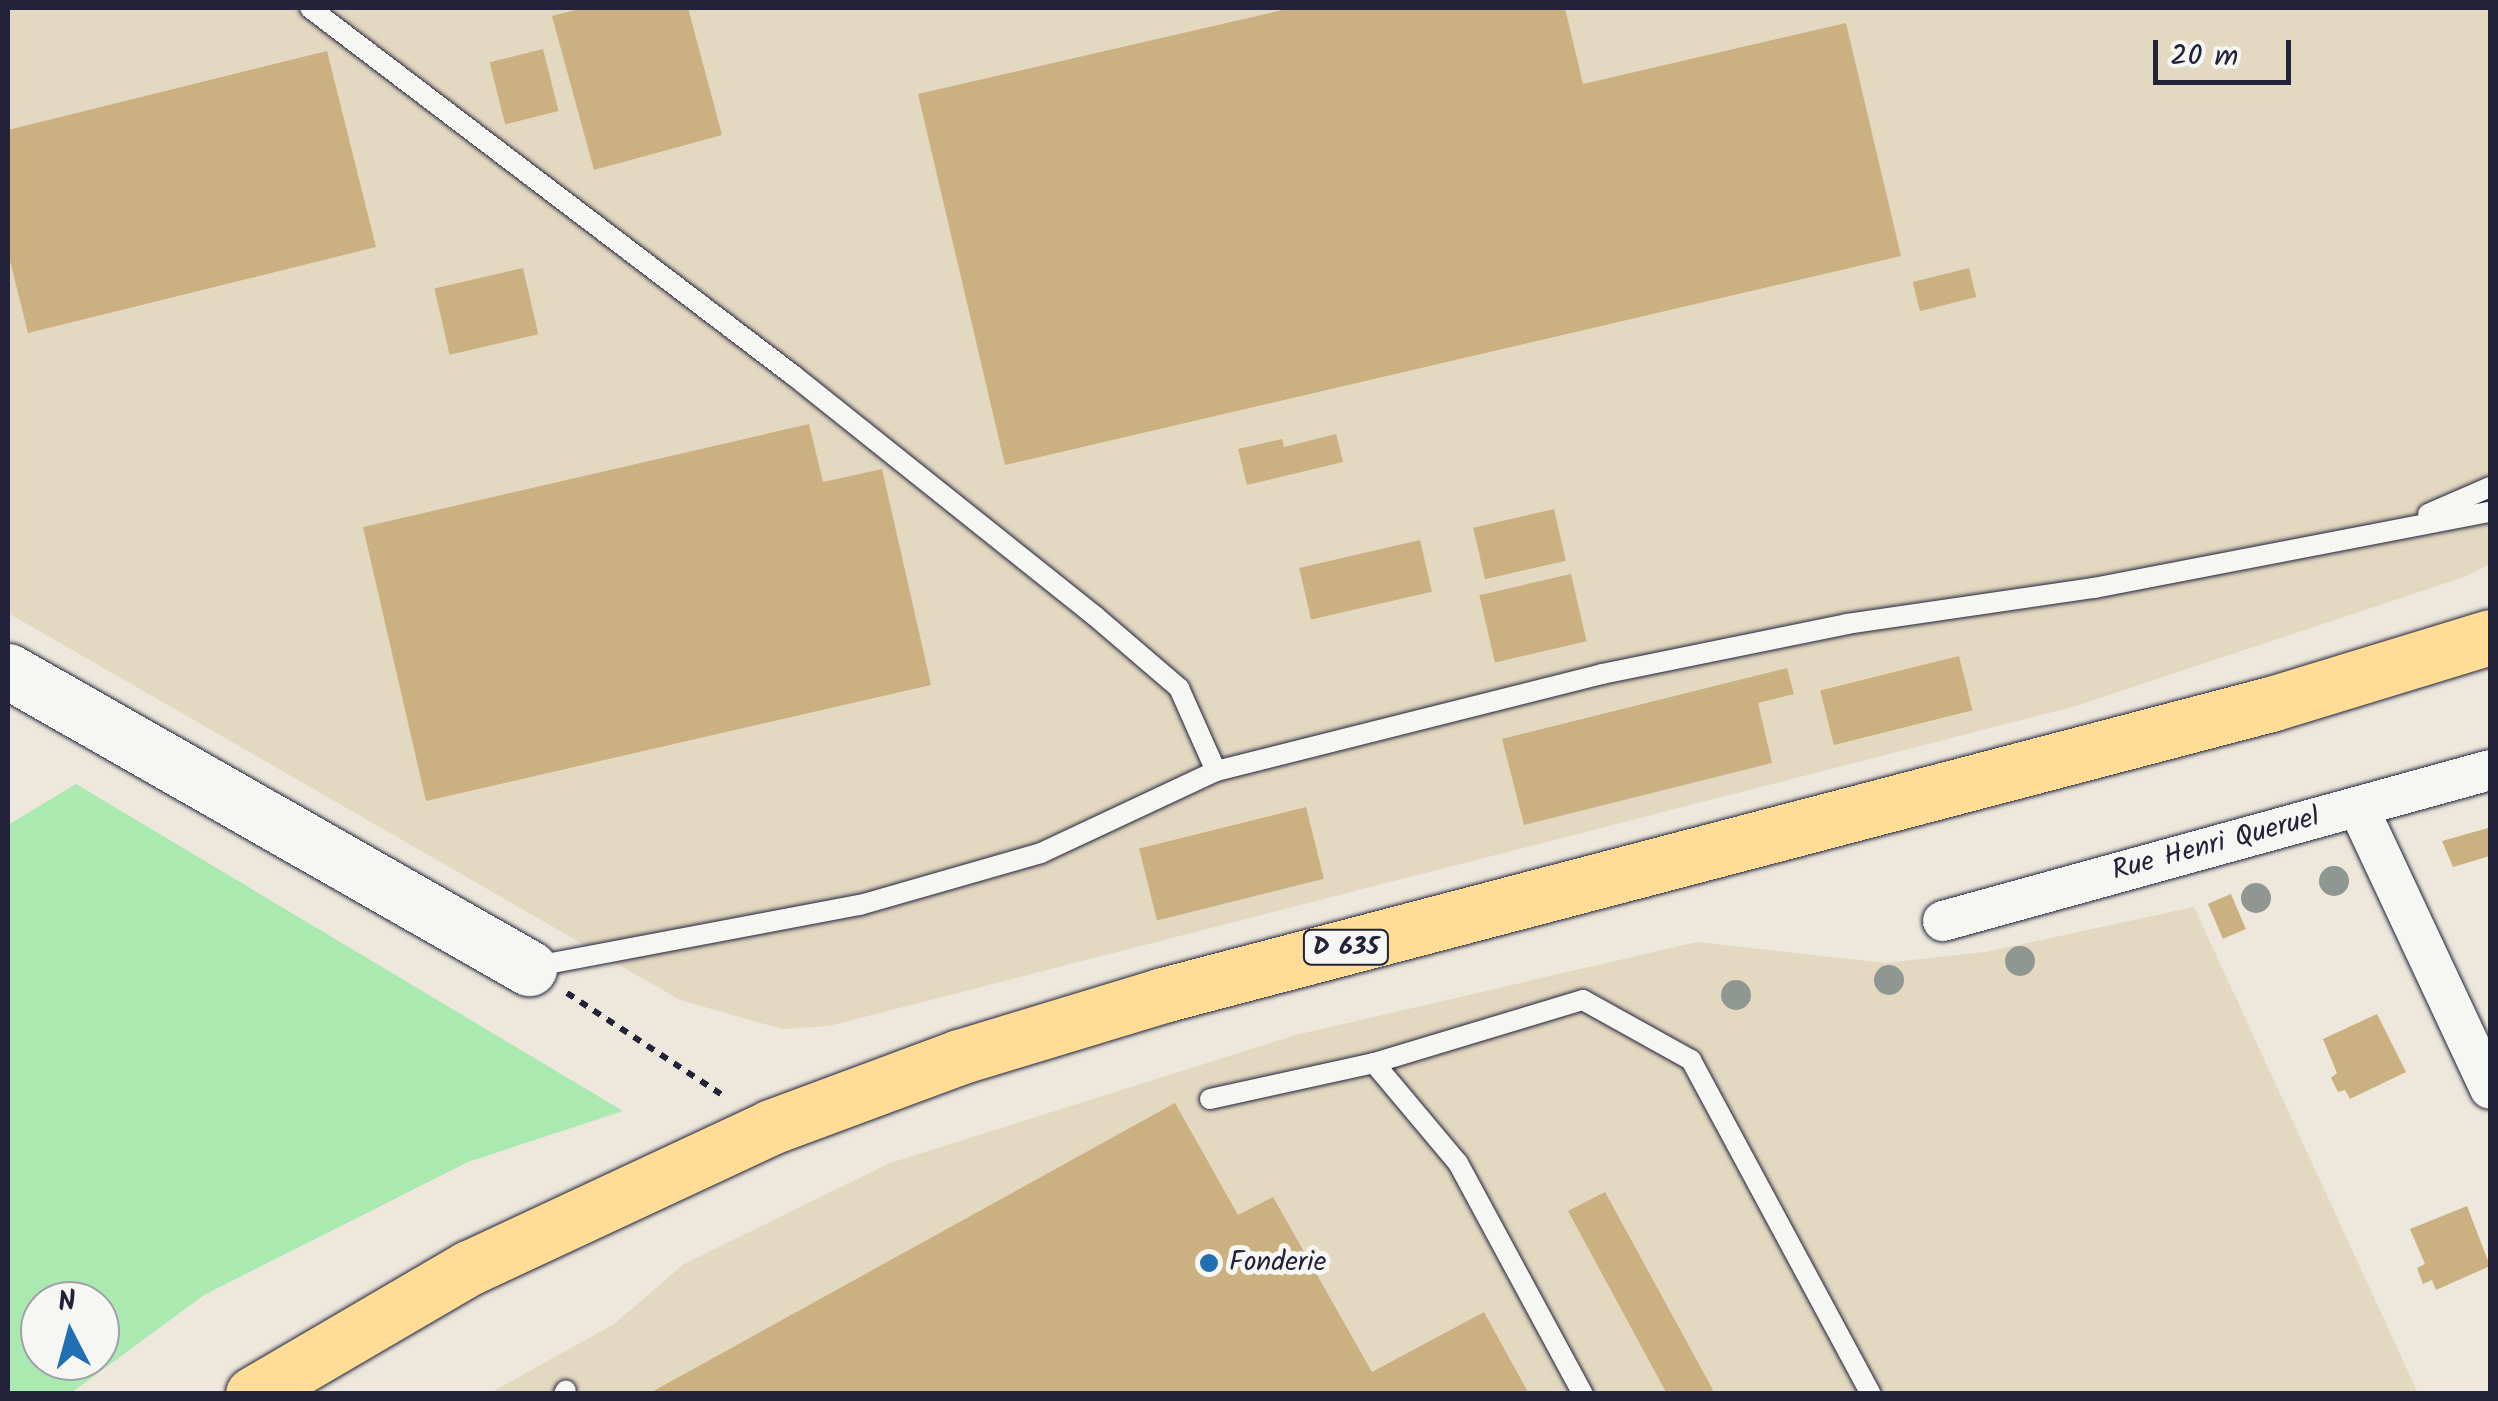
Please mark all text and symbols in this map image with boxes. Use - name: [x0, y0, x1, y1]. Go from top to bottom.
- scale bar: [2158, 20, 2296, 82]
- text: 20 m: [2170, 33, 2238, 81]
- street label: Rue Henri Queruel: [2109, 801, 2323, 889]
- road number: D 635: [1301, 927, 1391, 967]
- place label: Fonderie: [1229, 1246, 1326, 1280]
- marker: Fonderie: [1198, 1252, 1220, 1274]
- text: N: [56, 1279, 78, 1326]
- north arrow: [20, 1281, 120, 1381]

